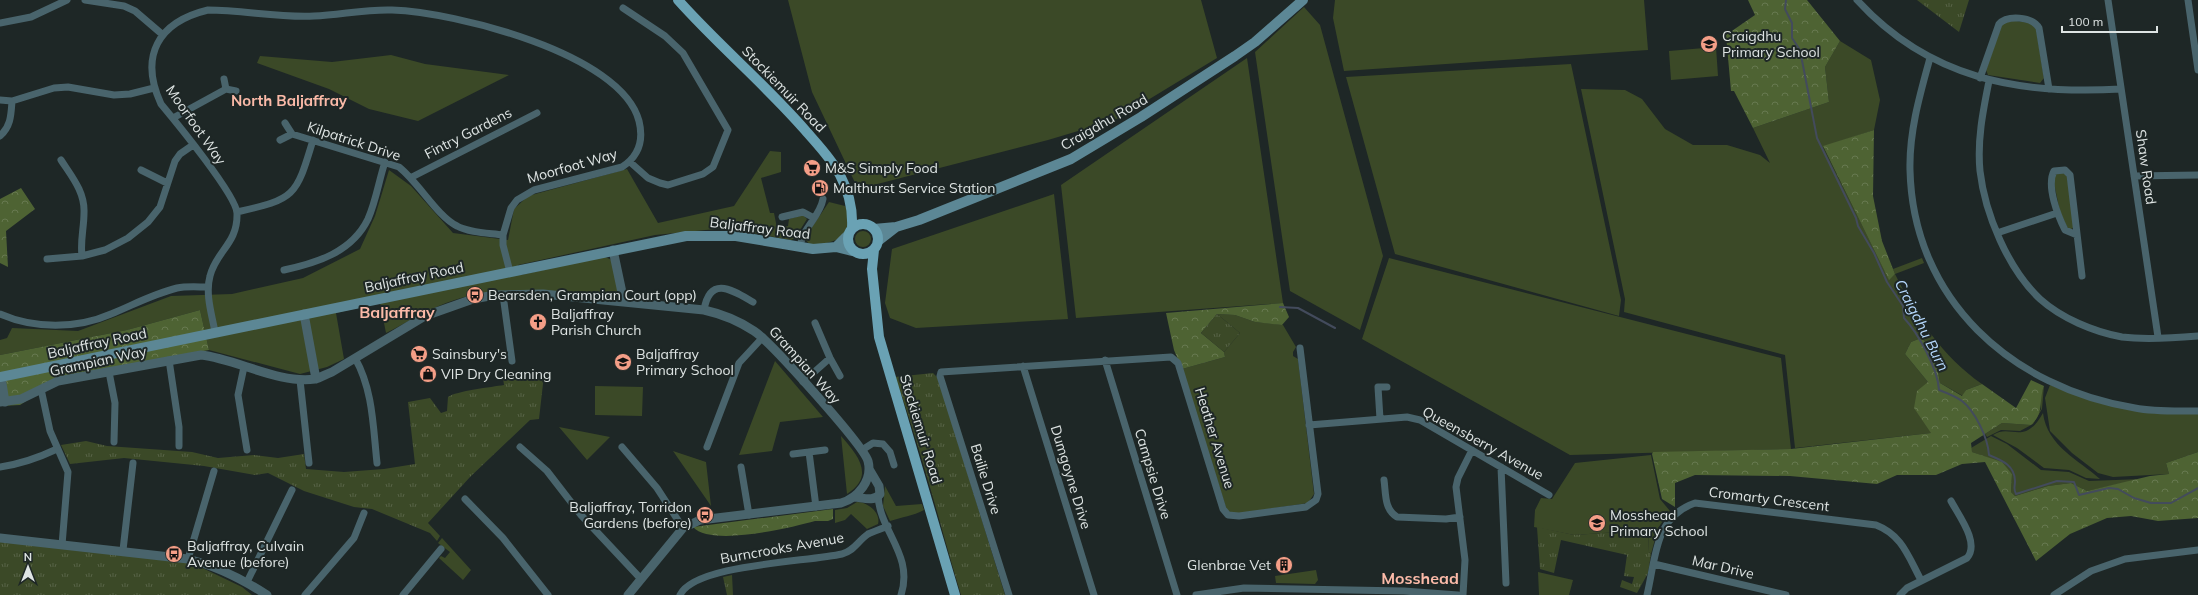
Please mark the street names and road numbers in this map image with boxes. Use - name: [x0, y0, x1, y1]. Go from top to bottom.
- street label: Stockiemuir Road: [738, 42, 830, 136]
- street label: Moorfoot Way: [162, 82, 230, 169]
- street label: Craigdhu Road: [1057, 90, 1151, 154]
- street label: Fintry Gardens: [421, 103, 515, 163]
- street label: Kilpatrick Drive: [305, 117, 403, 165]
- street label: Shaw Road: [2132, 128, 2160, 206]
- street label: Moorfoot Way: [525, 144, 620, 187]
- street label: Baljaffray Road: [709, 213, 811, 243]
- street label: Baljaffray Road: [363, 258, 465, 296]
- street label: Grampian Way: [765, 322, 845, 408]
- street label: Baljaffray Road: [46, 324, 148, 362]
- street label: Grampian Way: [48, 342, 149, 380]
- street label: Stockiemuir Road: [896, 372, 946, 486]
- street label: Heather Avenue: [1191, 385, 1239, 491]
- street label: Queensberry Avenue: [1419, 402, 1547, 484]
- street label: Dumgoyne Drive: [1047, 423, 1095, 531]
- street label: Campsie Drive: [1131, 427, 1175, 521]
- street label: Bailie Drive: [967, 441, 1005, 517]
- street label: Cromarty Crescent: [1708, 483, 1830, 515]
- street label: Burncrooks Avenue: [719, 528, 845, 568]
- street label: Mar Drive: [1690, 551, 1756, 583]

